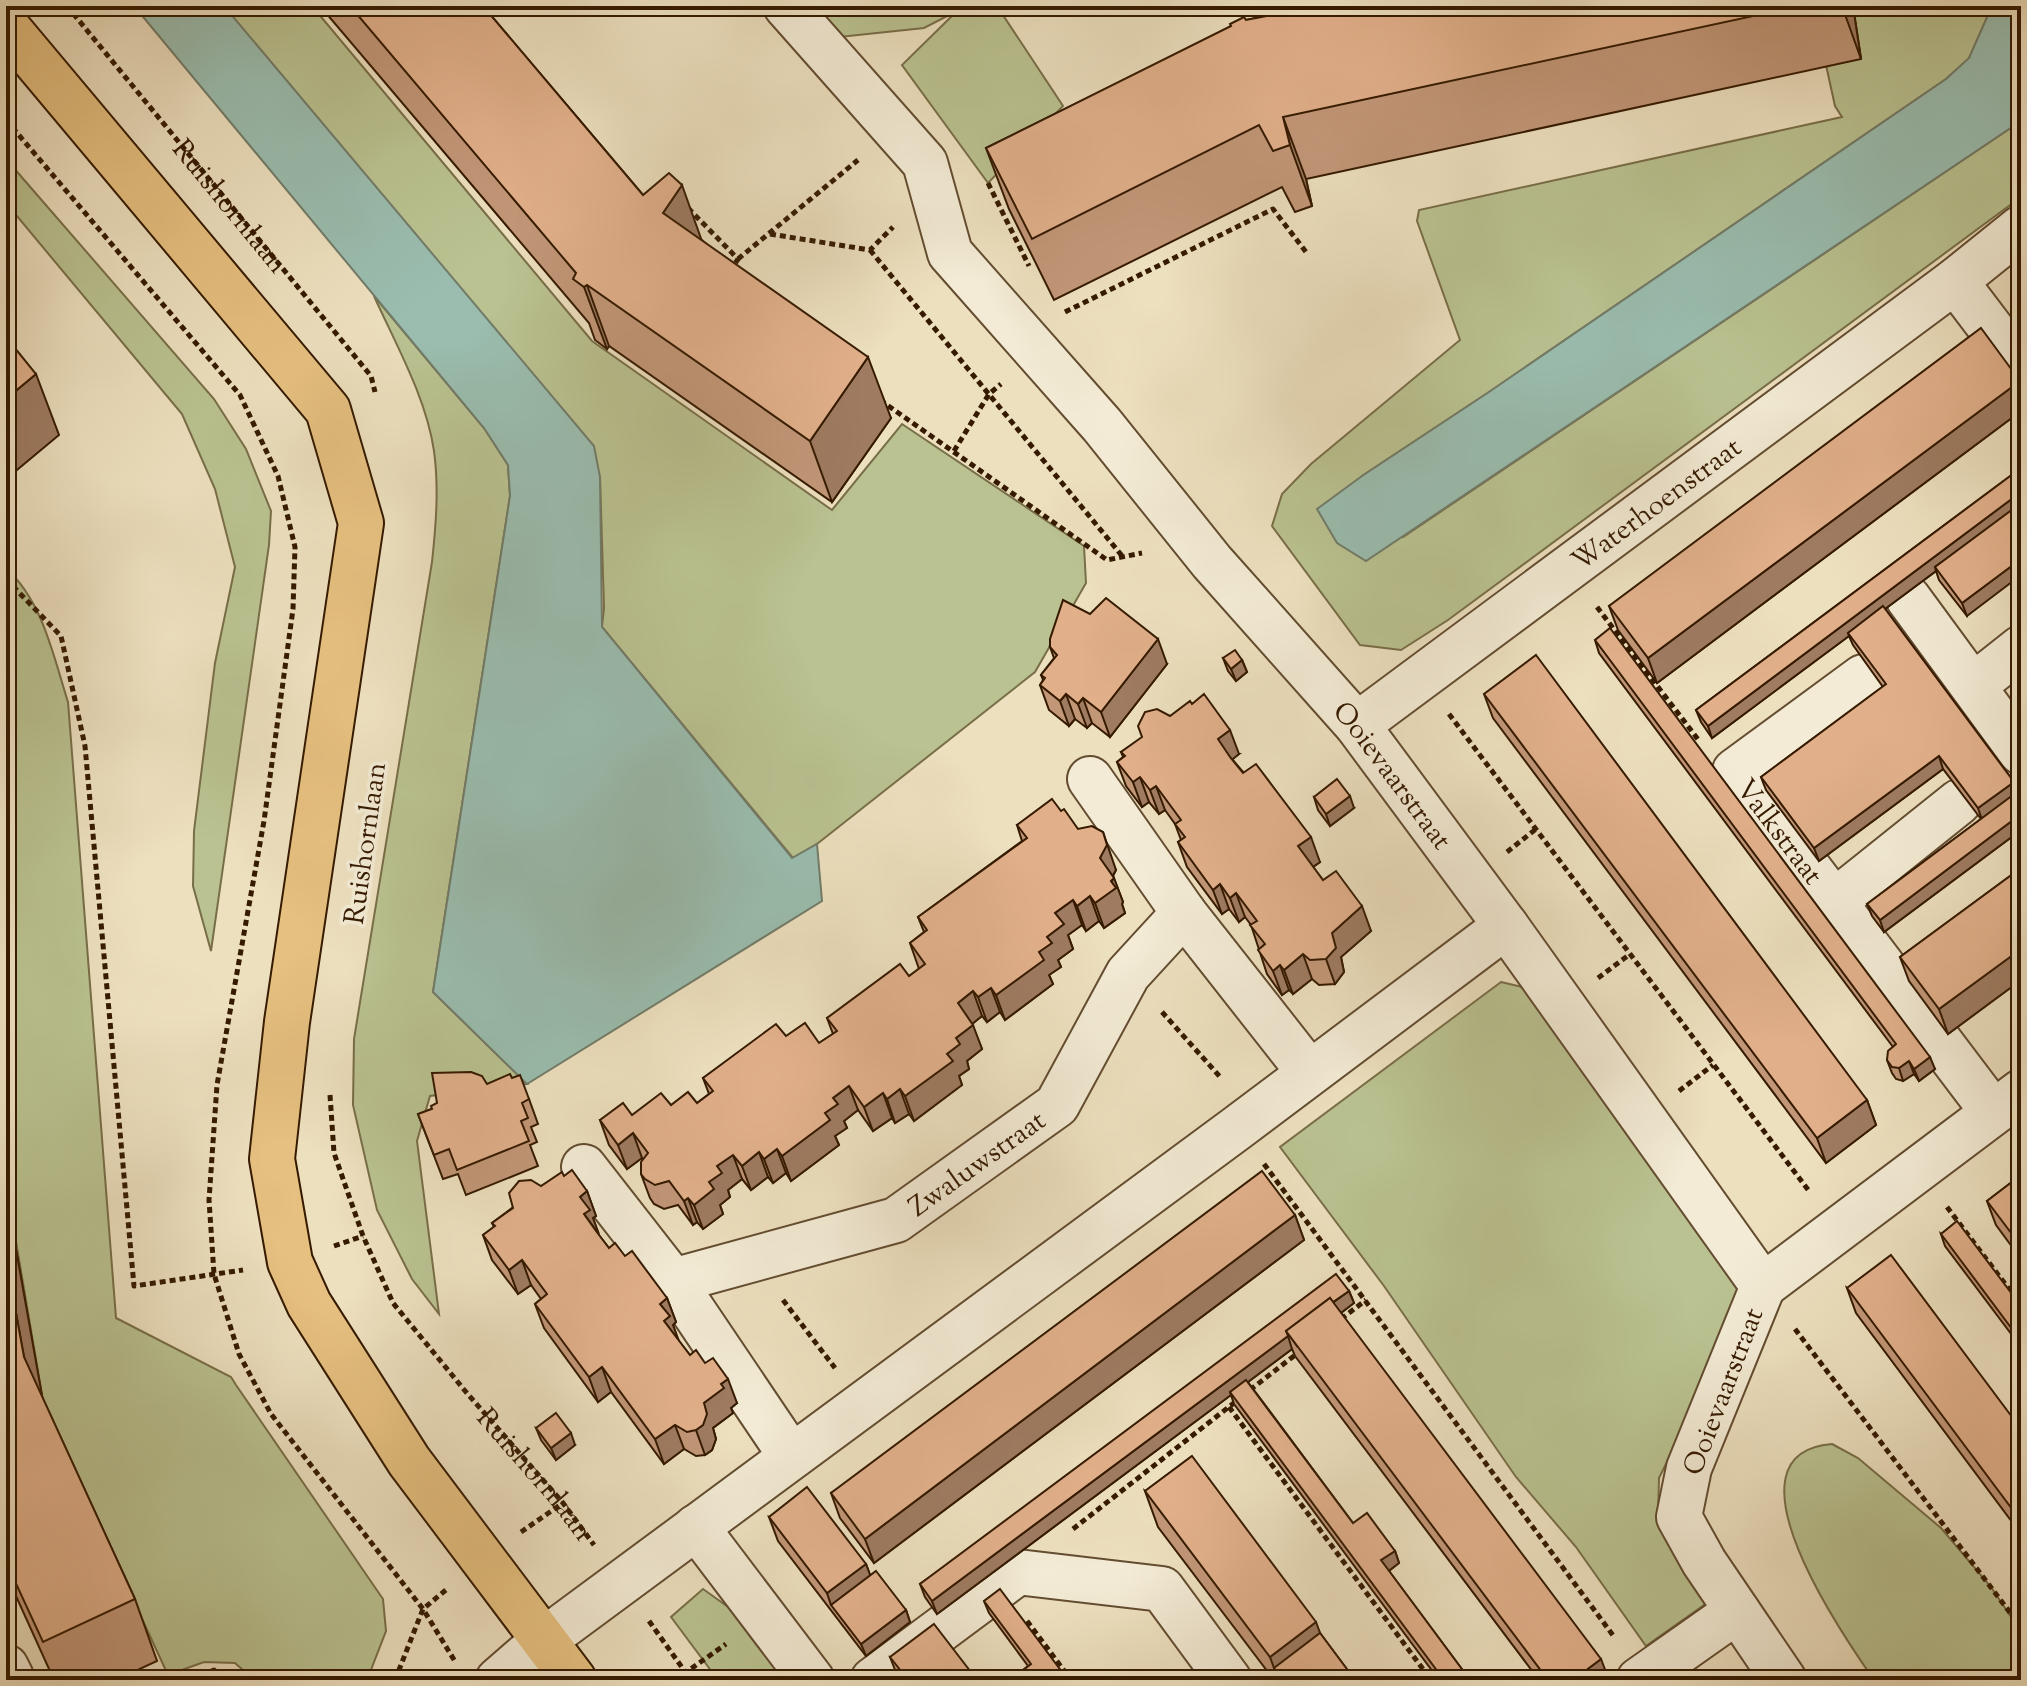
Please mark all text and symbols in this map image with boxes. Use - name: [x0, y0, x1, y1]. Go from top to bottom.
- street label: Ruishornlaan: [161, 132, 296, 283]
- street label: Waterhoenstraat: [1564, 429, 1751, 582]
- street label: Ooievaarstraat: [1322, 694, 1460, 859]
- street label: Ruishornlaan: [336, 760, 398, 927]
- street label: Valkstraat: [1725, 771, 1831, 894]
- street label: Zwaluwstraat: [901, 1102, 1055, 1228]
- street label: Ooievaarstraat: [1675, 1302, 1775, 1482]
- street label: Ruishornlaan: [466, 1400, 601, 1550]

